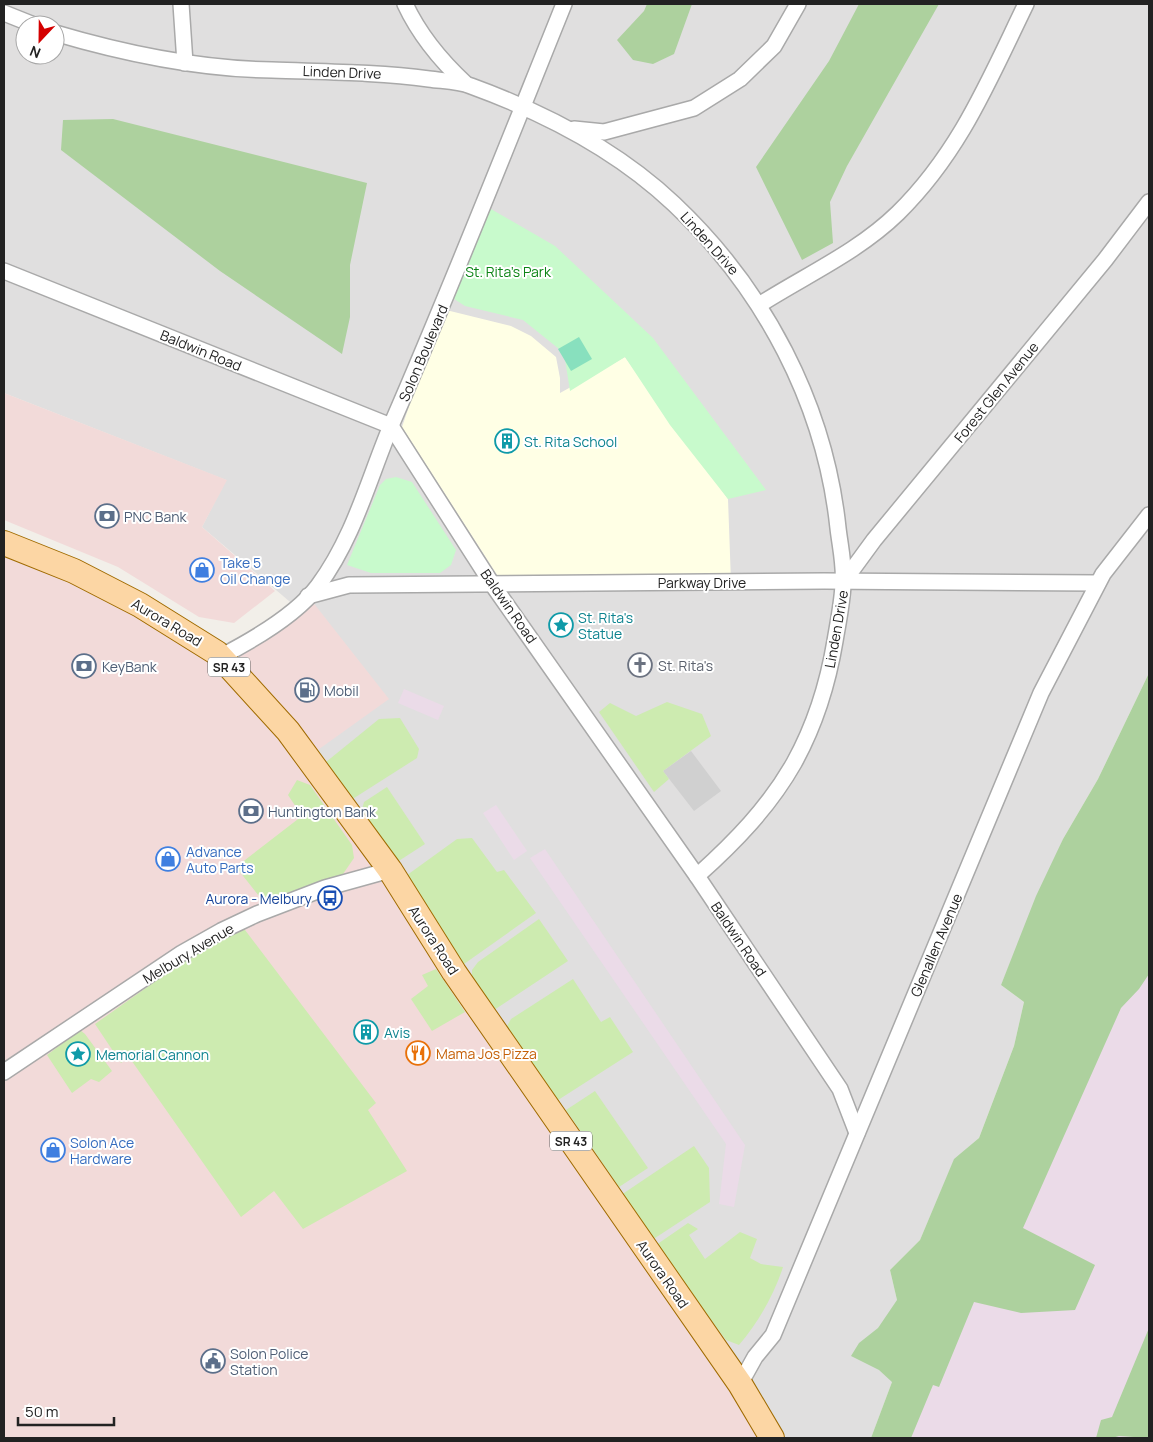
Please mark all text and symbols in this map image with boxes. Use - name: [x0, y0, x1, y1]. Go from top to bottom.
- north arrow: [15, 15, 65, 65]
- text: N: [27, 42, 43, 63]
- street label: Linden Drive: [302, 61, 382, 83]
- street label: Linden Drive: [677, 207, 743, 279]
- park label: St. Rita's Park: [465, 262, 552, 281]
- street label: Solon Boulevard: [394, 302, 452, 404]
- street label: Baldwin Road: [157, 325, 245, 375]
- street label: Forest Glen Avenue: [950, 338, 1042, 446]
- building icon: St. Rita School: [494, 428, 520, 454]
- place label: St. Rita School: [524, 432, 617, 451]
- bank icon: PNC Bank: [94, 503, 120, 529]
- place label: PNC Bank: [124, 507, 188, 526]
- place label: Take 5 Oil Change: [220, 553, 290, 588]
- shop icon: Take 5 Oil Change: [189, 557, 215, 583]
- street label: Baldwin Road: [476, 565, 542, 647]
- street label: Parkway Drive: [658, 573, 746, 592]
- street label: Linden Drive: [820, 589, 852, 669]
- street label: Aurora Road: [128, 594, 206, 650]
- place label: St. Rita's Statue: [578, 608, 633, 643]
- place icon: St. Rita's Statue: [548, 612, 574, 638]
- church icon: St. Rita's: [627, 652, 653, 678]
- bank icon: KeyBank: [71, 653, 97, 679]
- place label: St. Rita's: [658, 656, 713, 675]
- place label: KeyBank: [102, 657, 158, 676]
- road number: SR 43: [208, 658, 250, 676]
- fuel station icon: Mobil: [294, 677, 320, 703]
- place label: Mobil: [324, 681, 359, 700]
- bank icon: Huntington Bank: [238, 798, 264, 824]
- place label: Huntington Bank: [268, 802, 377, 821]
- place label: Advance Auto Parts: [186, 842, 254, 877]
- shop icon: Advance Auto Parts: [155, 846, 181, 872]
- bus stop icon: Aurora - Melbury: [317, 885, 343, 911]
- place label: Aurora - Melbury: [205, 889, 313, 908]
- street label: Glenallen Avenue: [906, 890, 966, 1000]
- street label: Baldwin Road: [707, 898, 771, 980]
- street label: Aurora Road: [405, 902, 463, 978]
- street label: Melbury Avenue: [139, 918, 237, 988]
- building icon: Avis: [353, 1019, 379, 1045]
- place label: Avis: [384, 1023, 410, 1042]
- restaurant icon: Mama Jos Pizza: [405, 1040, 431, 1066]
- place icon: Memorial Cannon: [65, 1041, 91, 1067]
- place label: Mama Jos Pizza: [436, 1044, 537, 1063]
- place label: Memorial Cannon: [96, 1045, 209, 1064]
- road number: SR 43: [550, 1132, 592, 1150]
- place label: Solon Ace Hardware: [70, 1133, 134, 1168]
- shop icon: Solon Ace Hardware: [40, 1137, 66, 1163]
- street label: Aurora Road: [633, 1236, 693, 1312]
- place label: Solon Police Station: [230, 1344, 309, 1379]
- public building icon: Solon Police Station: [200, 1348, 226, 1374]
- scale bar: [18, 1394, 114, 1426]
- text: 50 m: [25, 1401, 59, 1422]

